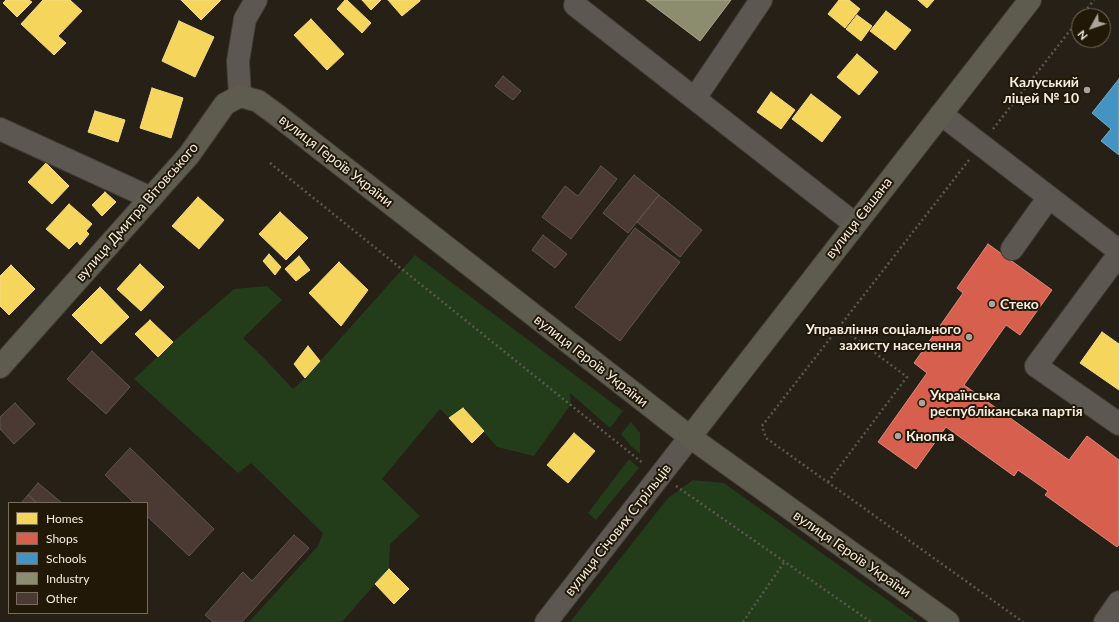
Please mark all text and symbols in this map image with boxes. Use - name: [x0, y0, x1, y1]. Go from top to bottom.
- north arrow: [1071, 8, 1111, 48]
- text: N: [1074, 28, 1090, 43]
- place label: Калуський ліцей № 10: [1003, 74, 1079, 106]
- marker: Калуський ліцей № 10: [1082, 85, 1092, 95]
- street label: вулиця Героїв України: [276, 111, 396, 211]
- street label: вулиця Дмитра Вітовського: [72, 139, 202, 285]
- street label: вулиця Євшана: [822, 174, 896, 262]
- place label: Стеко: [1000, 296, 1039, 312]
- marker: Стеко: [987, 299, 997, 309]
- street label: вулиця Героїв України: [531, 311, 651, 411]
- place label: Управління соціального захисту населення: [806, 321, 961, 354]
- marker: Управління соціального захисту населення: [964, 332, 974, 342]
- place label: Українська республіканська партія: [930, 387, 1083, 420]
- marker: Українська республіканська партія: [917, 398, 927, 408]
- place label: Кнопка: [906, 428, 954, 444]
- marker: Кнопка: [893, 431, 903, 441]
- street label: вулиця Січових Стрільців: [561, 461, 675, 599]
- legend: [8, 502, 148, 614]
- street label: вулиця Героїв України: [790, 507, 914, 601]
- text: Homes: [46, 511, 83, 526]
- text: Shops: [46, 531, 78, 546]
- text: Schools: [46, 551, 87, 566]
- text: Industry: [46, 571, 89, 586]
- text: Other: [46, 591, 77, 606]

